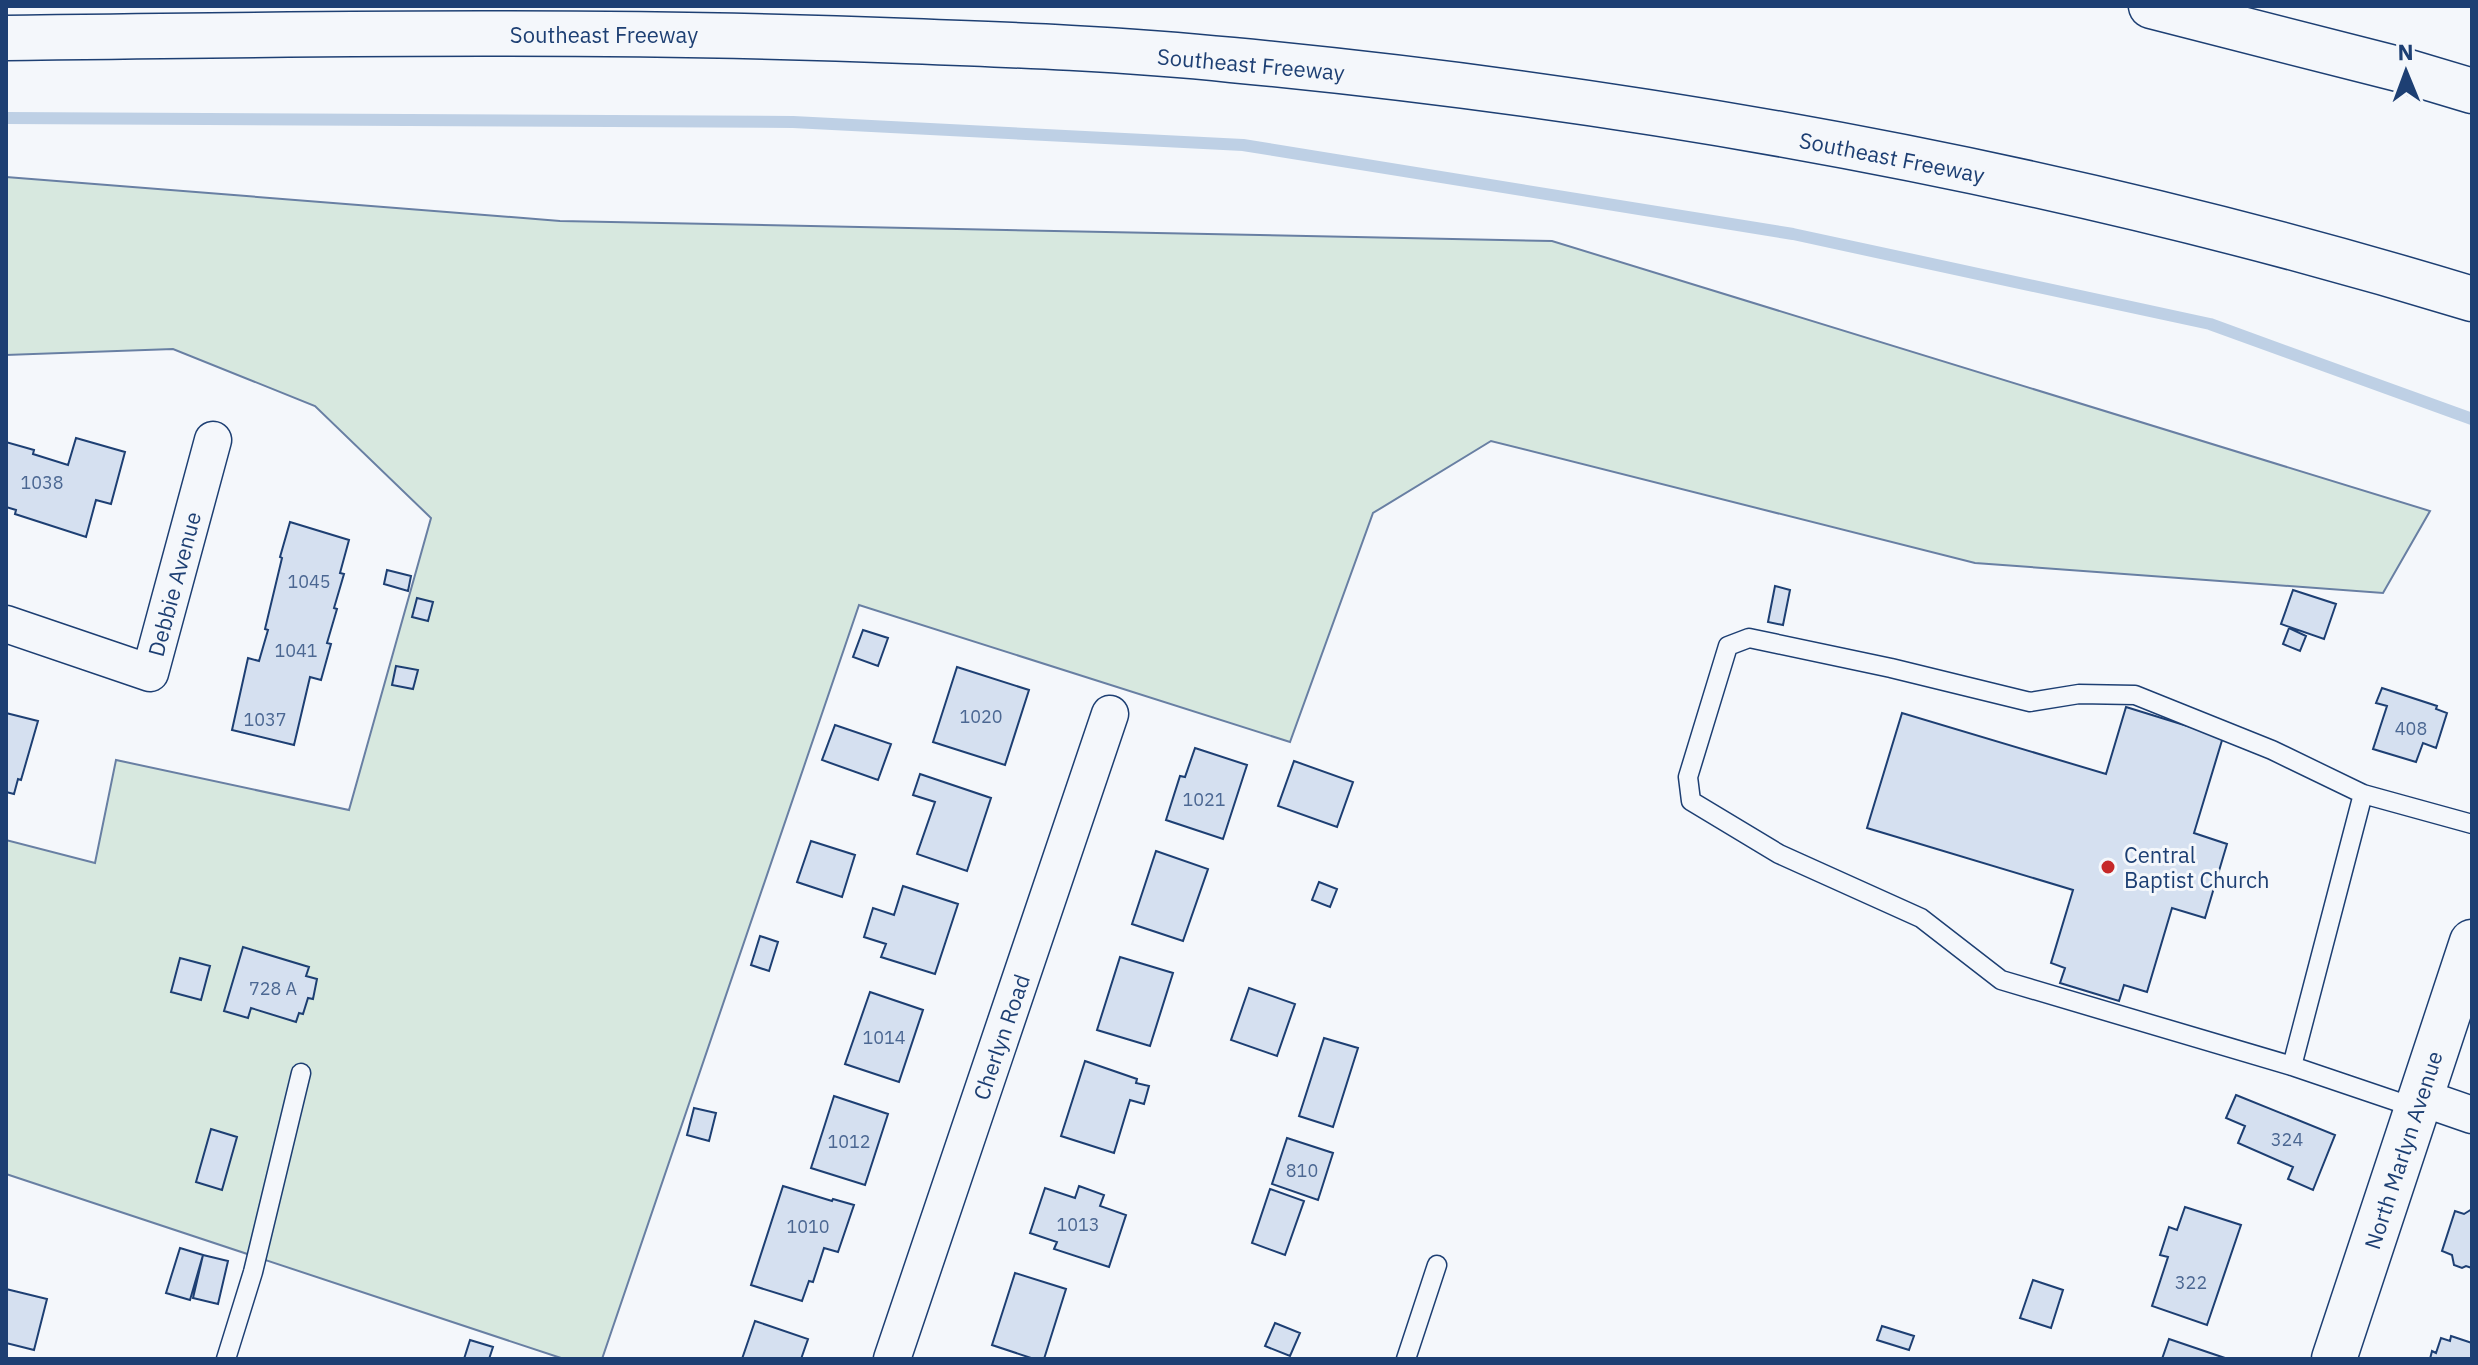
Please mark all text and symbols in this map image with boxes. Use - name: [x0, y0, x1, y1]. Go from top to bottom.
- street label: Southeast Freeway: [510, 20, 698, 49]
- north arrow: [2366, 32, 2446, 112]
- text: N: [2397, 37, 2414, 66]
- street label: Southeast Freeway: [1156, 41, 1346, 87]
- street label: Southeast Freeway: [1797, 125, 1987, 189]
- house number: 1038: [20, 471, 64, 494]
- street label: Debbie Avenue: [141, 508, 207, 660]
- house number: 1045: [287, 570, 331, 593]
- house number: 1041: [274, 639, 318, 662]
- house number: 1020: [959, 705, 1003, 728]
- house number: 1037: [243, 708, 287, 731]
- house number: 408: [2395, 717, 2427, 740]
- house number: 1021: [1182, 788, 1226, 811]
- place label: Central Baptist Church: [2124, 840, 2270, 894]
- marker: Central Baptist Church: [2099, 858, 2117, 876]
- street label: Cherlyn Road: [966, 970, 1036, 1104]
- house number: 728 A: [249, 977, 298, 1000]
- house number: 1014: [862, 1026, 906, 1049]
- street label: North Marlyn Avenue: [2357, 1047, 2449, 1253]
- house number: 324: [2271, 1128, 2303, 1151]
- house number: 1012: [827, 1130, 871, 1153]
- house number: 810: [1286, 1159, 1318, 1182]
- house number: 1013: [1056, 1213, 1100, 1236]
- house number: 1010: [786, 1215, 830, 1238]
- house number: 322: [2175, 1271, 2207, 1294]

